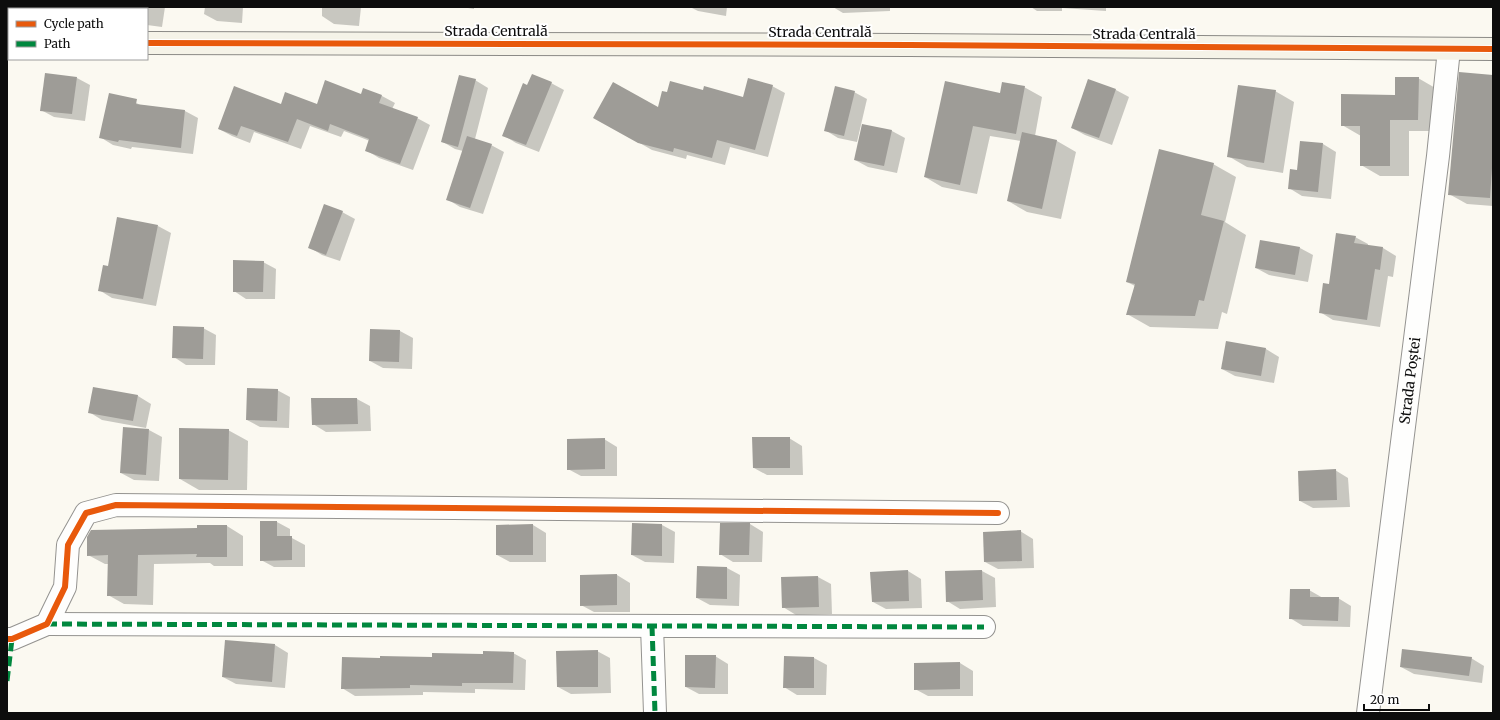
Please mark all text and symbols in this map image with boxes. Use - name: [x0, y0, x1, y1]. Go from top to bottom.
- legend: [8, 8, 148, 60]
- text: Cycle path: [44, 16, 104, 31]
- street label: Strada Centrală: [444, 22, 548, 40]
- street label: Strada Centrală: [768, 23, 872, 41]
- street label: Strada Centrală: [1092, 25, 1196, 43]
- text: Path: [44, 36, 70, 51]
- street label: Strada Poștei: [1395, 335, 1424, 425]
- scale bar: [1364, 686, 1429, 712]
- text: 20 m: [1370, 692, 1399, 707]

